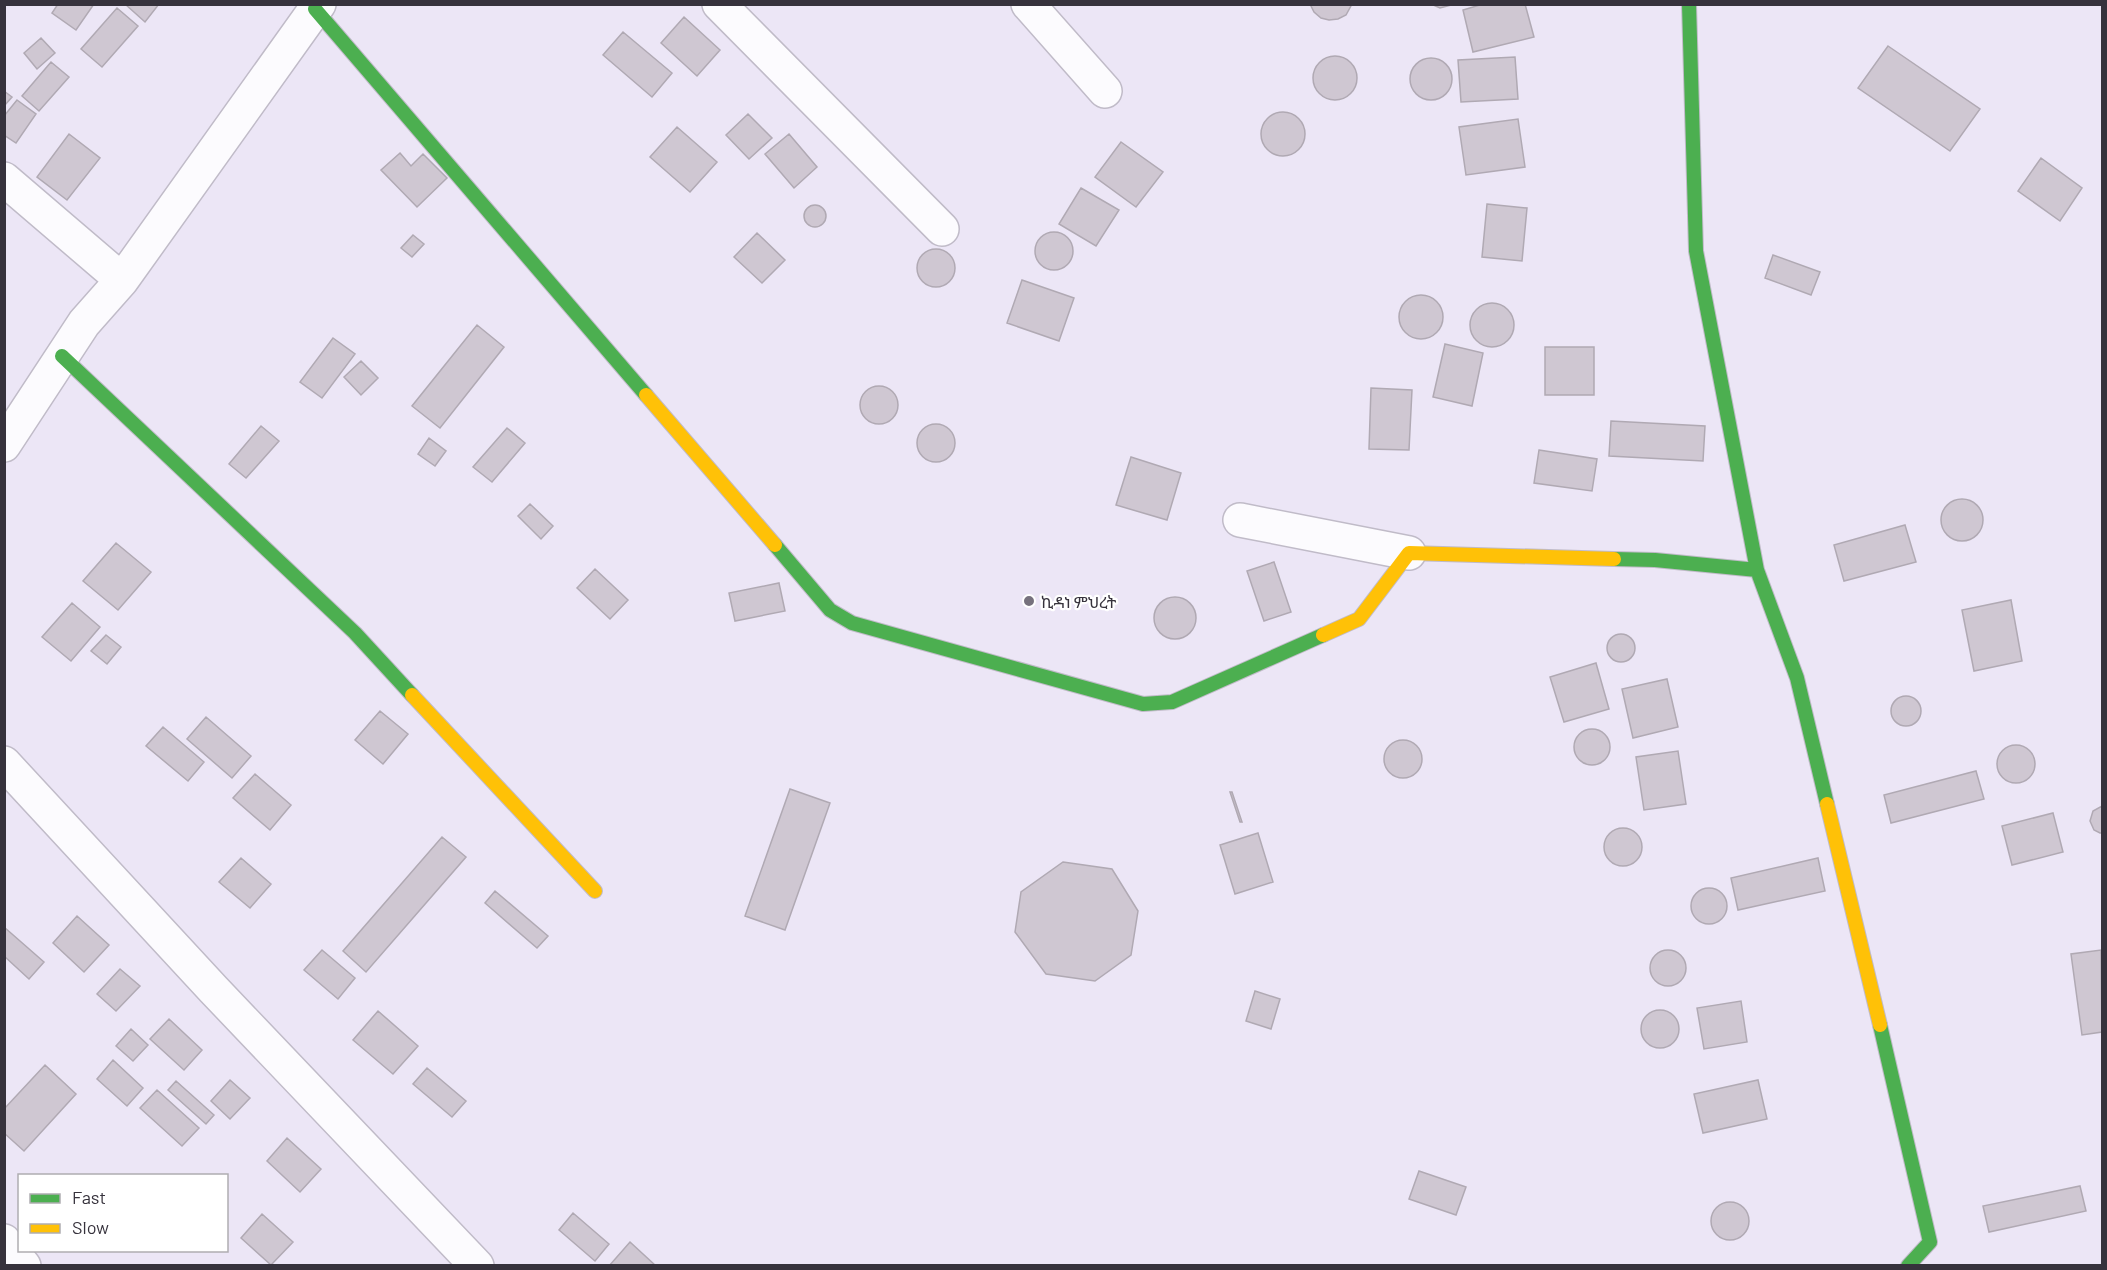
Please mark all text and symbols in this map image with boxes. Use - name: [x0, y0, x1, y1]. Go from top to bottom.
- place label: ኪዳነ ምህረት: [1041, 592, 1117, 611]
- marker: ኪዳነ ምህረት: [1022, 594, 1036, 608]
- legend: [18, 1174, 228, 1252]
- text: Fast: [72, 1186, 106, 1208]
- text: Slow: [72, 1216, 109, 1238]

